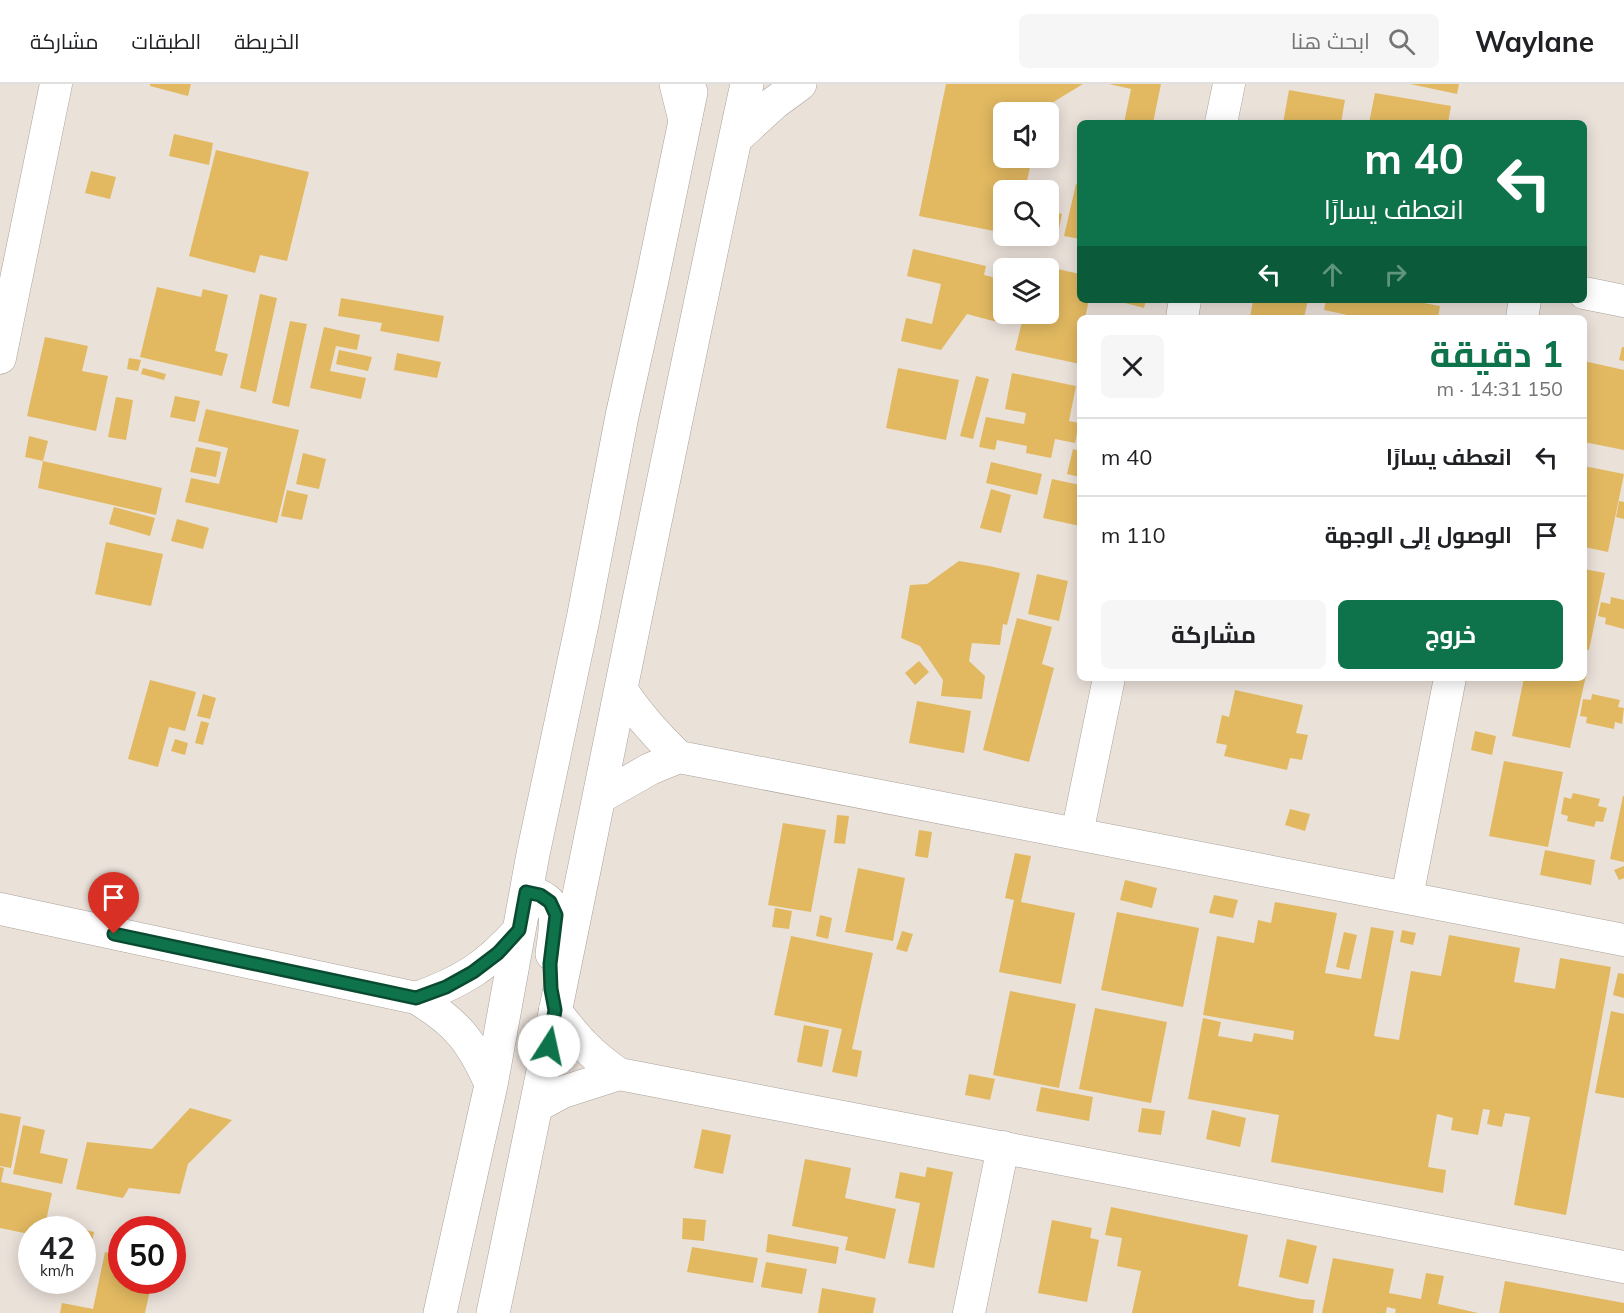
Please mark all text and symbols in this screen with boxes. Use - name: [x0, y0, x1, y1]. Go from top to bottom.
- search box: [1019, 14, 1439, 68]
- text: Waylane: [1475, 24, 1594, 59]
- icon: search: [1385, 25, 1418, 58]
- text: ابحث هنا: [1291, 27, 1370, 55]
- text: مشاركة: [30, 28, 99, 54]
- text: الطبقات: [132, 28, 201, 54]
- text: الخريطة: [234, 28, 300, 54]
- map controls: [993, 102, 1059, 324]
- button: sound: [993, 102, 1059, 168]
- text: 40 m: [1364, 132, 1464, 185]
- icon: left: [1485, 144, 1563, 222]
- button: search: [993, 180, 1059, 246]
- text: انعطف يسارًا: [1324, 192, 1464, 226]
- button: layers: [993, 258, 1059, 324]
- icon: left: [1253, 258, 1286, 291]
- icon: ahead: [1316, 258, 1349, 291]
- icon: right: [1379, 258, 1412, 291]
- text: 1 دقيقة: [1430, 331, 1563, 376]
- button: close: [1101, 335, 1164, 398]
- text: 150 m · 14:31: [1437, 376, 1563, 401]
- icon: left: [1530, 441, 1563, 474]
- text: 40 m: [1101, 443, 1152, 471]
- text: انعطف يسارًا: [1386, 443, 1512, 471]
- icon: arrive: [1530, 519, 1563, 552]
- text: 110 m: [1101, 521, 1166, 549]
- text: الوصول إلى الوجهة: [1325, 521, 1512, 549]
- button: مشاركة: [1101, 600, 1326, 669]
- button: خروج: [1338, 600, 1563, 669]
- pin: [88, 872, 139, 934]
- icon: arrive: [97, 881, 130, 914]
- position arrow: [517, 1014, 581, 1078]
- speed limit sign: 50: [108, 1216, 186, 1294]
- text: 42: [39, 1229, 75, 1267]
- text: km/h: [40, 1261, 74, 1280]

